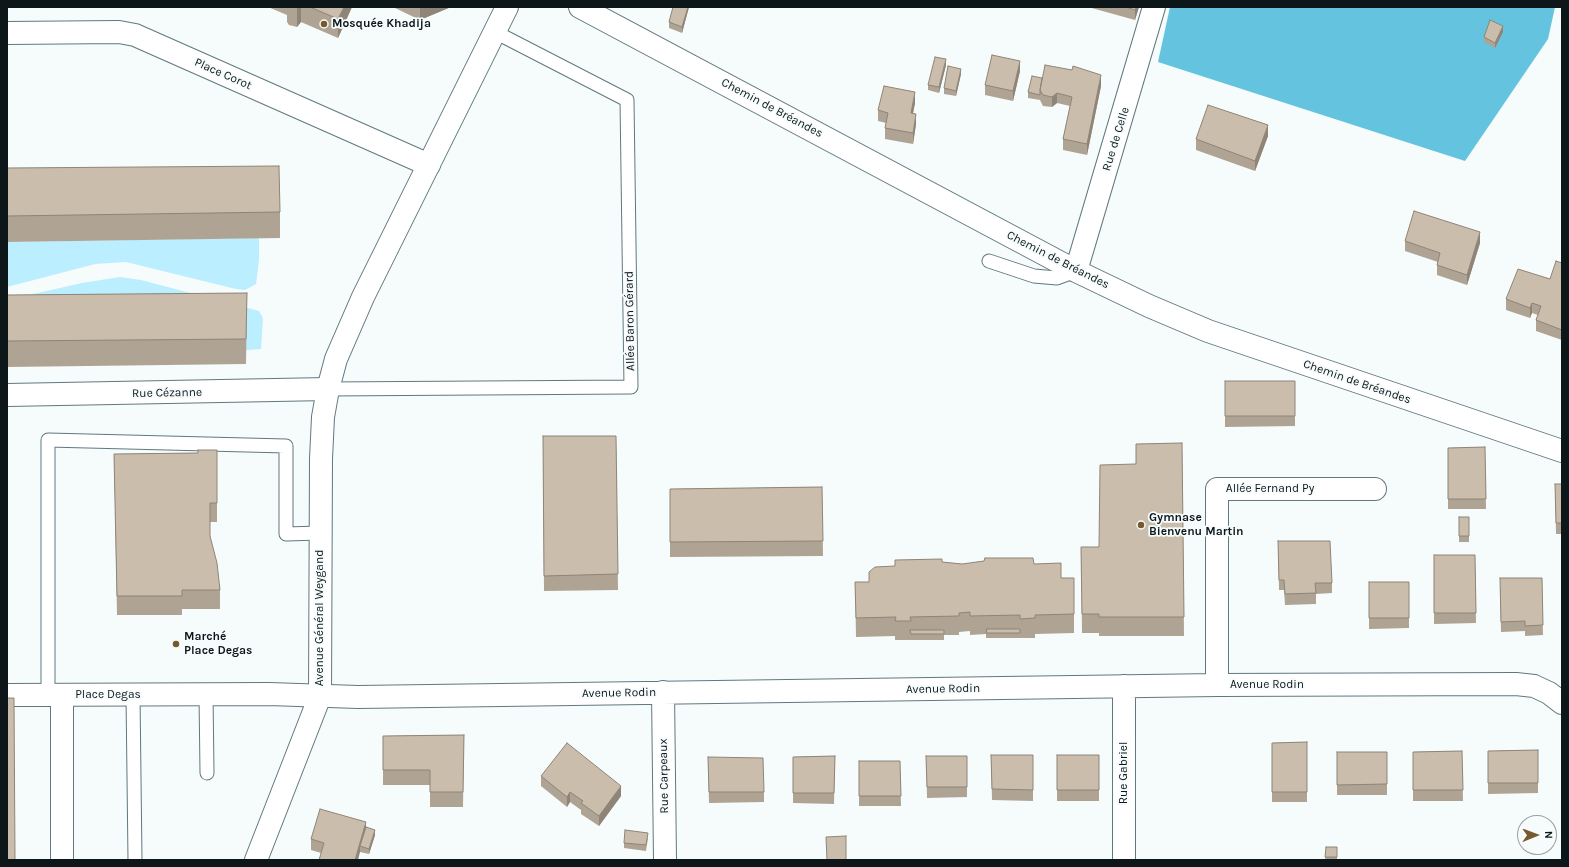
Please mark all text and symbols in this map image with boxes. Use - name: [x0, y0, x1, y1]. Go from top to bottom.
- place label: Mosquée Khadija: [332, 17, 431, 31]
- marker: Mosquée Khadija: [319, 19, 329, 29]
- street label: Place Corot: [192, 55, 254, 93]
- street label: Chemin de Bréandes: [719, 75, 825, 141]
- street label: Rue de Celle: [1099, 105, 1133, 173]
- street label: Chemin de Bréandes: [1004, 228, 1112, 292]
- street label: Allée Baron Gérard: [622, 271, 638, 371]
- street label: Chemin de Bréandes: [1301, 357, 1413, 407]
- street label: Rue Cézanne: [132, 385, 202, 401]
- street label: Allée Fernand Py: [1226, 482, 1314, 496]
- place label: Gymnase Bienvenu Martin: [1149, 511, 1244, 539]
- marker: Gymnase Bienvenu Martin: [1136, 520, 1146, 530]
- street label: Avenue Général Weygand: [313, 550, 327, 686]
- place label: Marché Place Degas: [184, 630, 252, 658]
- marker: Marché Place Degas: [171, 639, 181, 649]
- street label: Avenue Rodin: [1230, 678, 1304, 692]
- street label: Avenue Rodin: [906, 681, 980, 697]
- street label: Avenue Rodin: [582, 685, 656, 701]
- street label: Place Degas: [75, 688, 141, 702]
- street label: Rue Carpeaux: [656, 738, 672, 814]
- street label: Rue Gabriel: [1117, 742, 1131, 804]
- north arrow: [1517, 815, 1557, 855]
- text: N: [1542, 831, 1555, 839]

